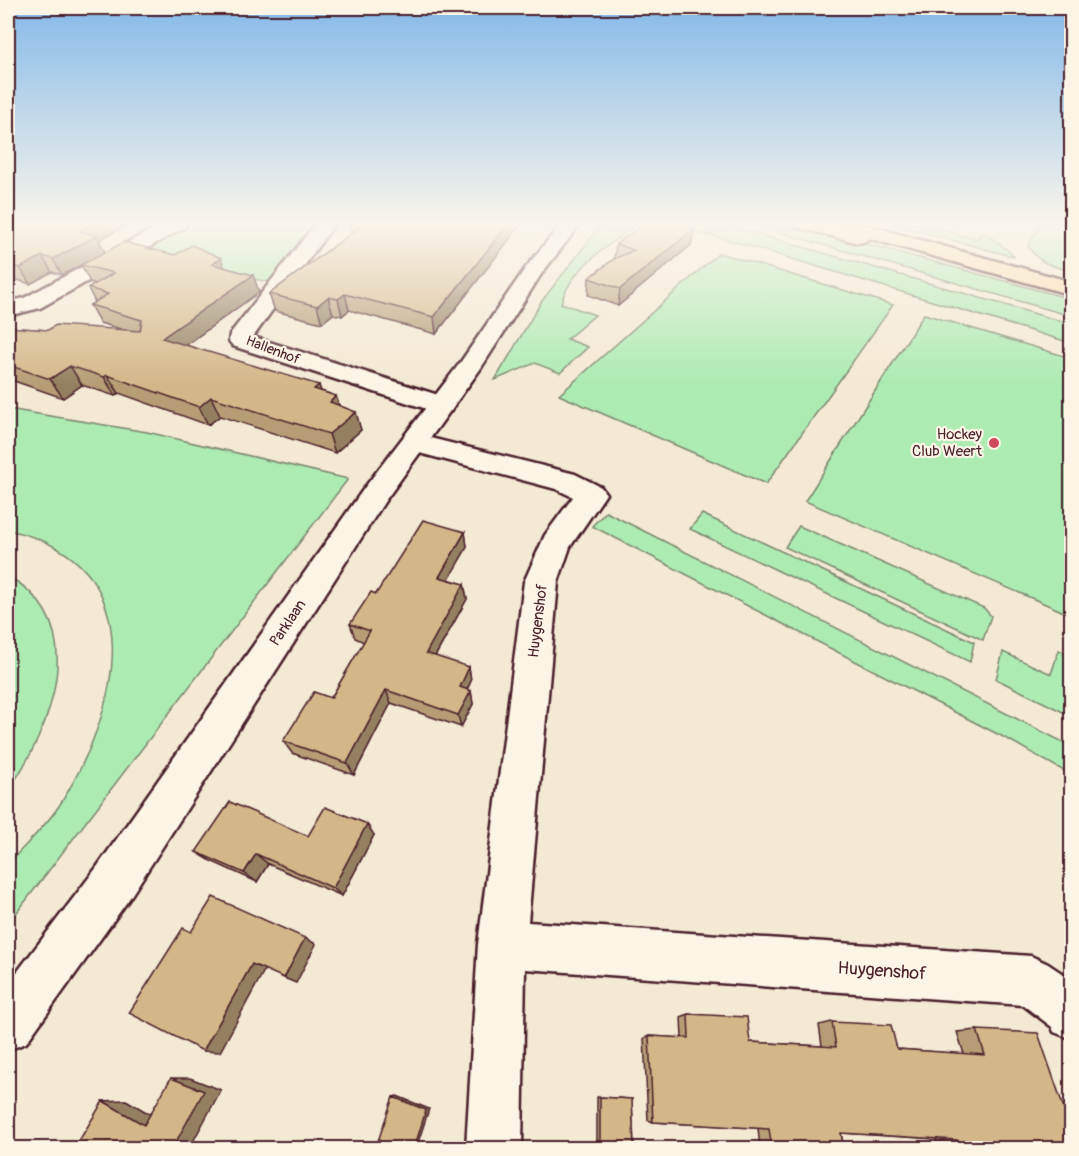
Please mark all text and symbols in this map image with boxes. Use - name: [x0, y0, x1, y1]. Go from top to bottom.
- street label: Hallenhof: [244, 332, 303, 368]
- place label: Hockey Club Weert: [912, 425, 983, 461]
- marker: Hockey Club Weert: [987, 436, 1001, 450]
- street label: Huygenshof: [524, 583, 552, 659]
- street label: Parklaan: [266, 596, 310, 650]
- street label: Huygenshof: [837, 956, 928, 986]

